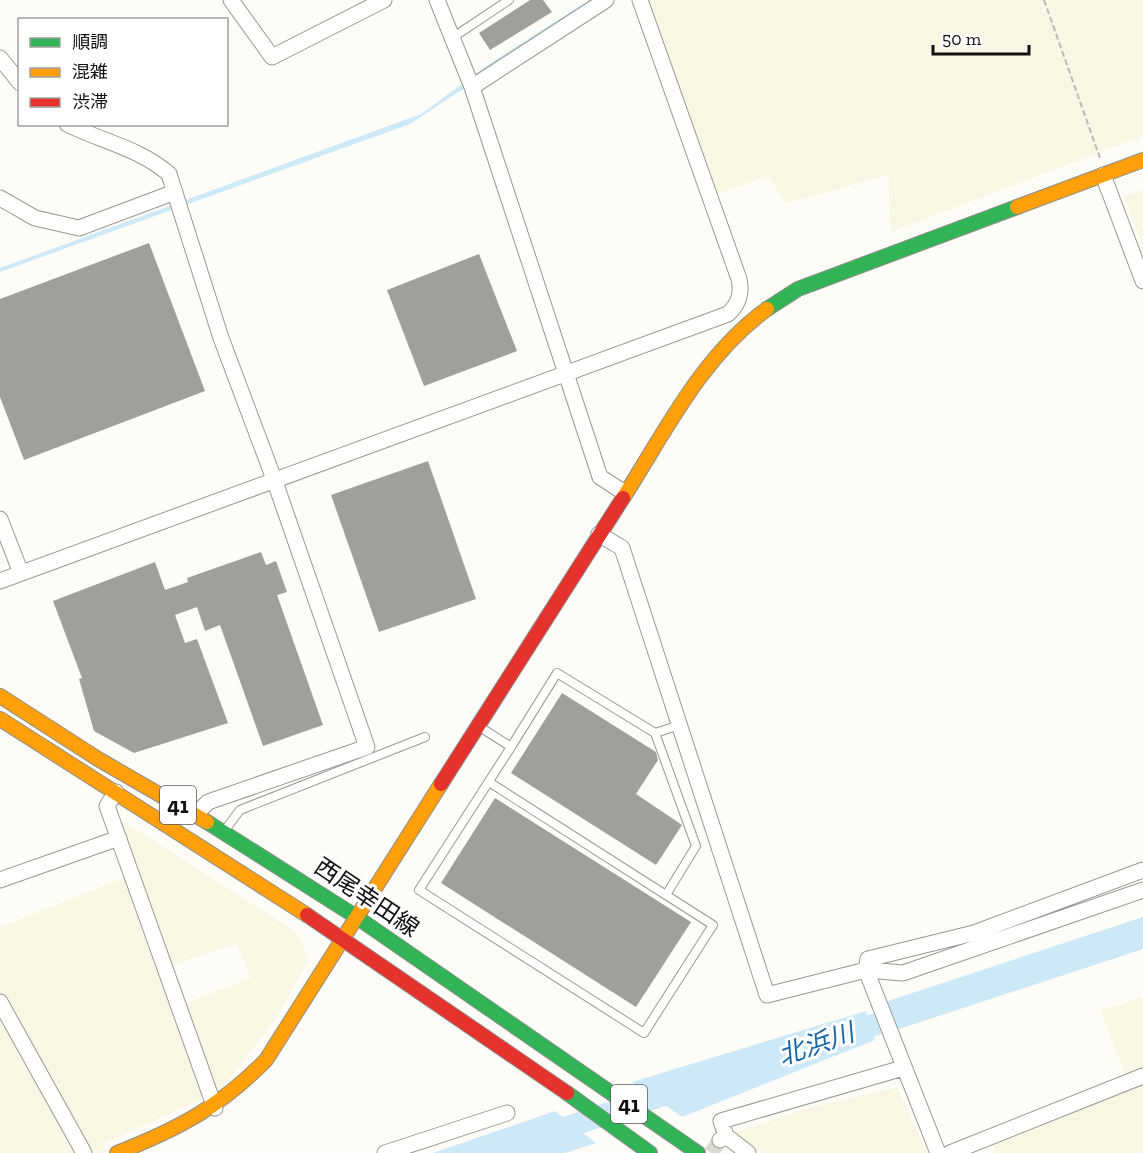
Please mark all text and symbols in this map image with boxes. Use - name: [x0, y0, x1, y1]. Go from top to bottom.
- legend: [18, 18, 228, 126]
- scale bar: [933, 18, 1029, 56]
- text: 50 m: [942, 28, 982, 50]
- text: 順調: [72, 31, 108, 53]
- text: 混雑: [72, 61, 108, 83]
- text: 渋滞: [72, 91, 108, 113]
- road number: 41: [160, 786, 196, 824]
- street label: 西尾幸田線: [309, 851, 425, 943]
- water label: 北浜川: [774, 1015, 861, 1072]
- road number: 41: [611, 1085, 647, 1123]

